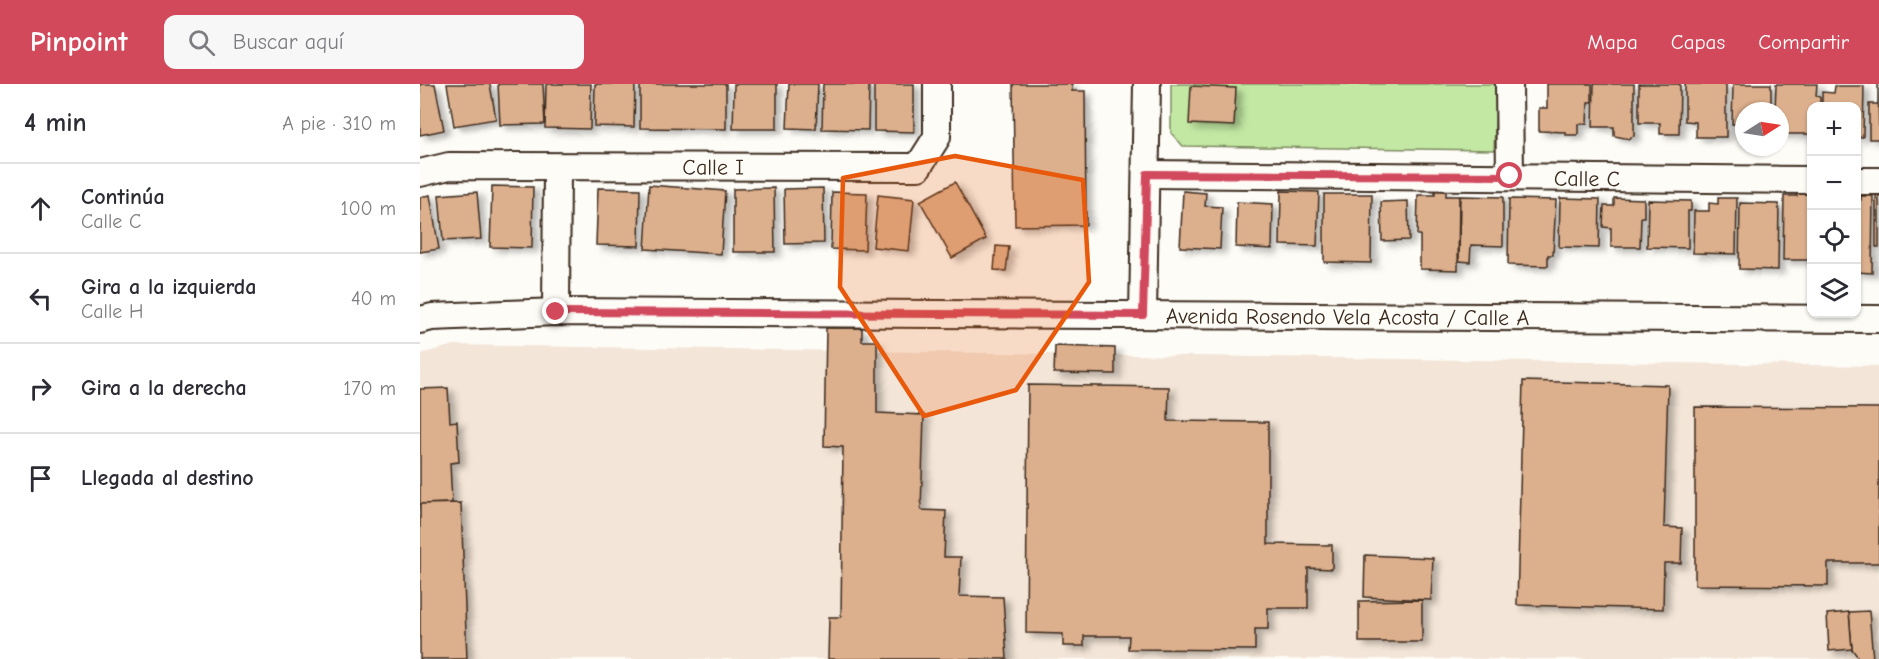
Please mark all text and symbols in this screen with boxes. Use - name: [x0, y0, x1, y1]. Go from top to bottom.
- search box: [164, 15, 584, 69]
- text: Pinpoint: [30, 26, 128, 58]
- icon: search: [185, 26, 218, 59]
- text: Buscar aquí: [233, 29, 344, 55]
- text: Mapa: [1587, 30, 1638, 54]
- text: Capas: [1671, 30, 1725, 54]
- text: Compartir: [1758, 30, 1849, 54]
- north arrow: [1735, 102, 1789, 156]
- map controls: [1807, 102, 1861, 318]
- button: +: [1807, 102, 1861, 156]
- text: 4 min: [24, 108, 87, 138]
- text: A pie · 310 m: [282, 112, 396, 135]
- street label: Calle I: [682, 154, 744, 181]
- button: −: [1807, 156, 1861, 210]
- route start: [1496, 162, 1522, 188]
- street label: Calle C: [1554, 166, 1620, 192]
- text: Continúa: [81, 184, 165, 210]
- icon: ahead: [24, 192, 57, 225]
- text: 100 m: [341, 197, 396, 220]
- text: Calle C: [81, 210, 141, 233]
- button: locate: [1807, 210, 1861, 264]
- button: layers: [1807, 264, 1861, 318]
- text: Gira a la izquierda: [81, 274, 256, 300]
- icon: left: [24, 282, 57, 315]
- text: 40 m: [351, 287, 396, 310]
- route end: [542, 298, 568, 324]
- text: Calle H: [81, 300, 144, 323]
- street label: Avenida Rosendo Vela Acosta / Calle A: [1166, 303, 1530, 331]
- icon: right: [24, 372, 57, 405]
- text: Gira a la derecha: [81, 375, 247, 401]
- text: 170 m: [343, 377, 396, 400]
- icon: arrive: [24, 462, 57, 495]
- text: Llegada al destino: [81, 465, 254, 491]

